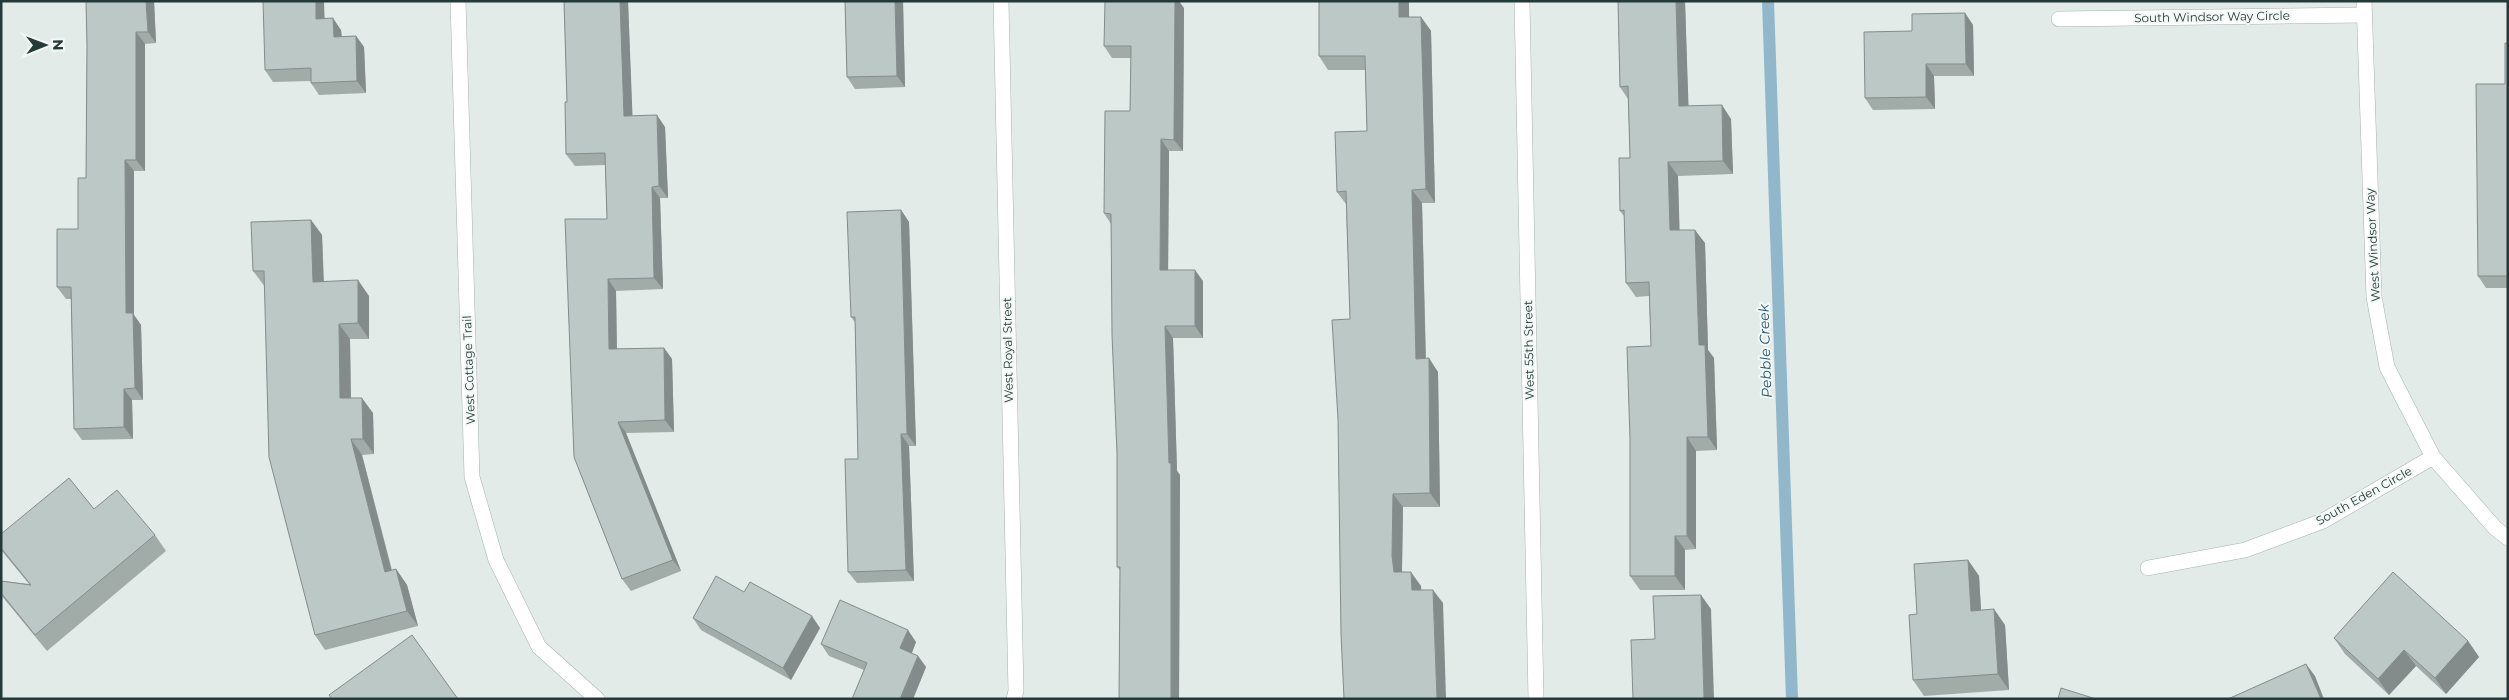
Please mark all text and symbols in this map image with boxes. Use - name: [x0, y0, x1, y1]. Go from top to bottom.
- street label: South Windsor Way Circle: [2134, 8, 2290, 25]
- north arrow: [20, 20, 70, 70]
- text: N: [49, 39, 67, 51]
- street label: West Windsor Way: [2362, 187, 2383, 302]
- street label: West Royal Street: [999, 297, 1016, 403]
- street label: West 55th Street: [1520, 300, 1537, 400]
- water label: Pebble Creek: [1754, 303, 1776, 398]
- street label: West Cottage Trail: [459, 315, 478, 425]
- street label: South Eden Circle: [2313, 463, 2414, 528]

